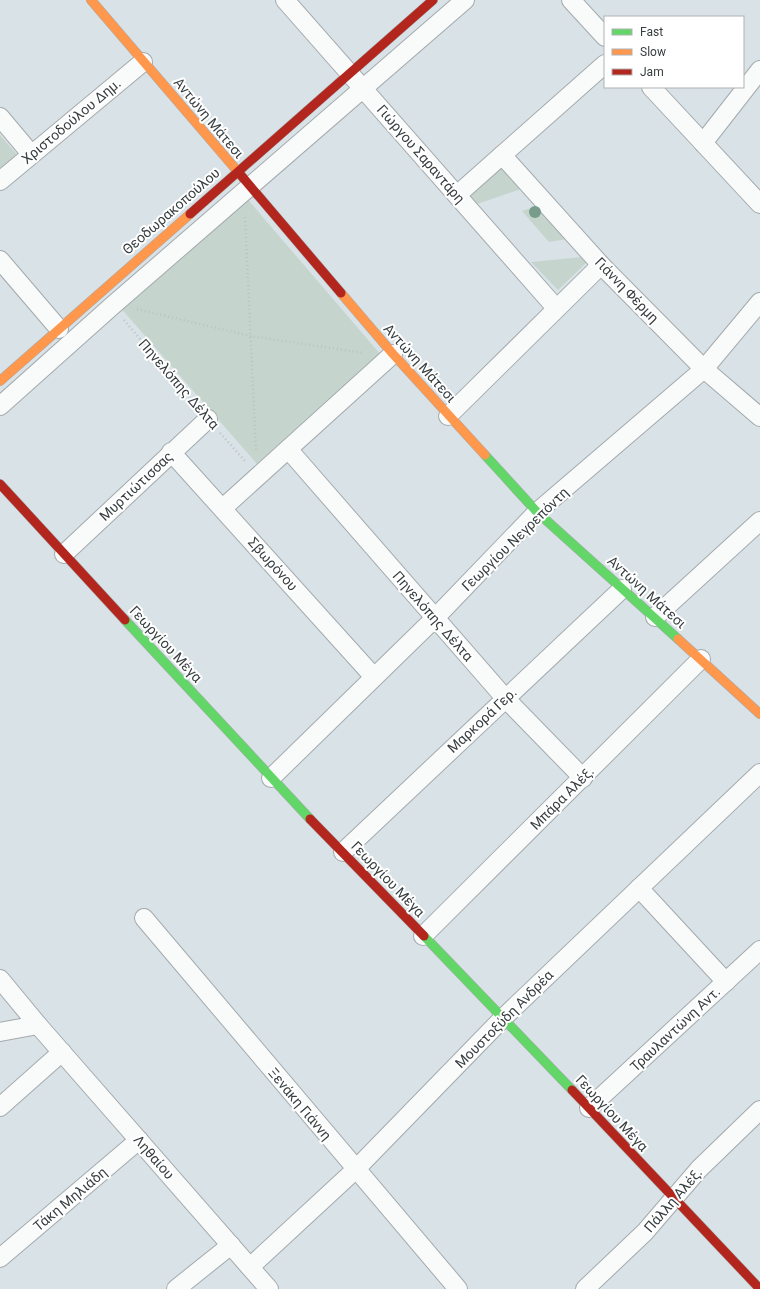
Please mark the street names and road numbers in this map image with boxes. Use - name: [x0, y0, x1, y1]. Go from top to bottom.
- street label: Χριστοδούλου Δημ.: [18, 75, 124, 167]
- street label: Αντώνη Μάτεσι: [171, 75, 248, 162]
- street label: Γιώργου Σαραντάρη: [374, 101, 468, 207]
- street label: Θεοδωρακοπούλου: [119, 164, 223, 258]
- street label: Γιάννη Φέρμη: [592, 254, 662, 326]
- street label: Αντώνη Μάτεσι: [381, 320, 460, 406]
- street label: Πηνελόπης Δέλτα: [136, 336, 222, 432]
- street label: Μυρτιώτισσας: [96, 448, 176, 524]
- street label: Γεωργίου Νεγρεπόντη: [458, 484, 572, 594]
- street label: Σβωρόνου: [245, 534, 301, 594]
- street label: Αντώνη Μάτεσι: [604, 553, 690, 632]
- street label: Πηνελόπης Δέλτα: [390, 568, 476, 664]
- street label: Γεωργίου Μέγα: [127, 603, 205, 685]
- street label: Μαρκορά Γερ.: [444, 684, 520, 756]
- street label: Μπάρα Αλέξ.: [527, 763, 597, 833]
- street label: Γεωργίου Μέγα: [348, 838, 428, 920]
- street label: Μουστοξύδη Ανδρέα: [452, 967, 556, 1071]
- street label: Τραυλαντώνη Αντ.: [627, 983, 723, 1075]
- street label: Ξενάκη Γιάννη: [265, 1065, 335, 1143]
- street label: Γεωργίου Μέγα: [573, 1072, 651, 1154]
- street label: Ληθαίου: [131, 1132, 177, 1182]
- street label: Τάκη Μηλιάδη: [30, 1164, 110, 1234]
- street label: Πάλλη Αλέξ.: [641, 1165, 705, 1235]

